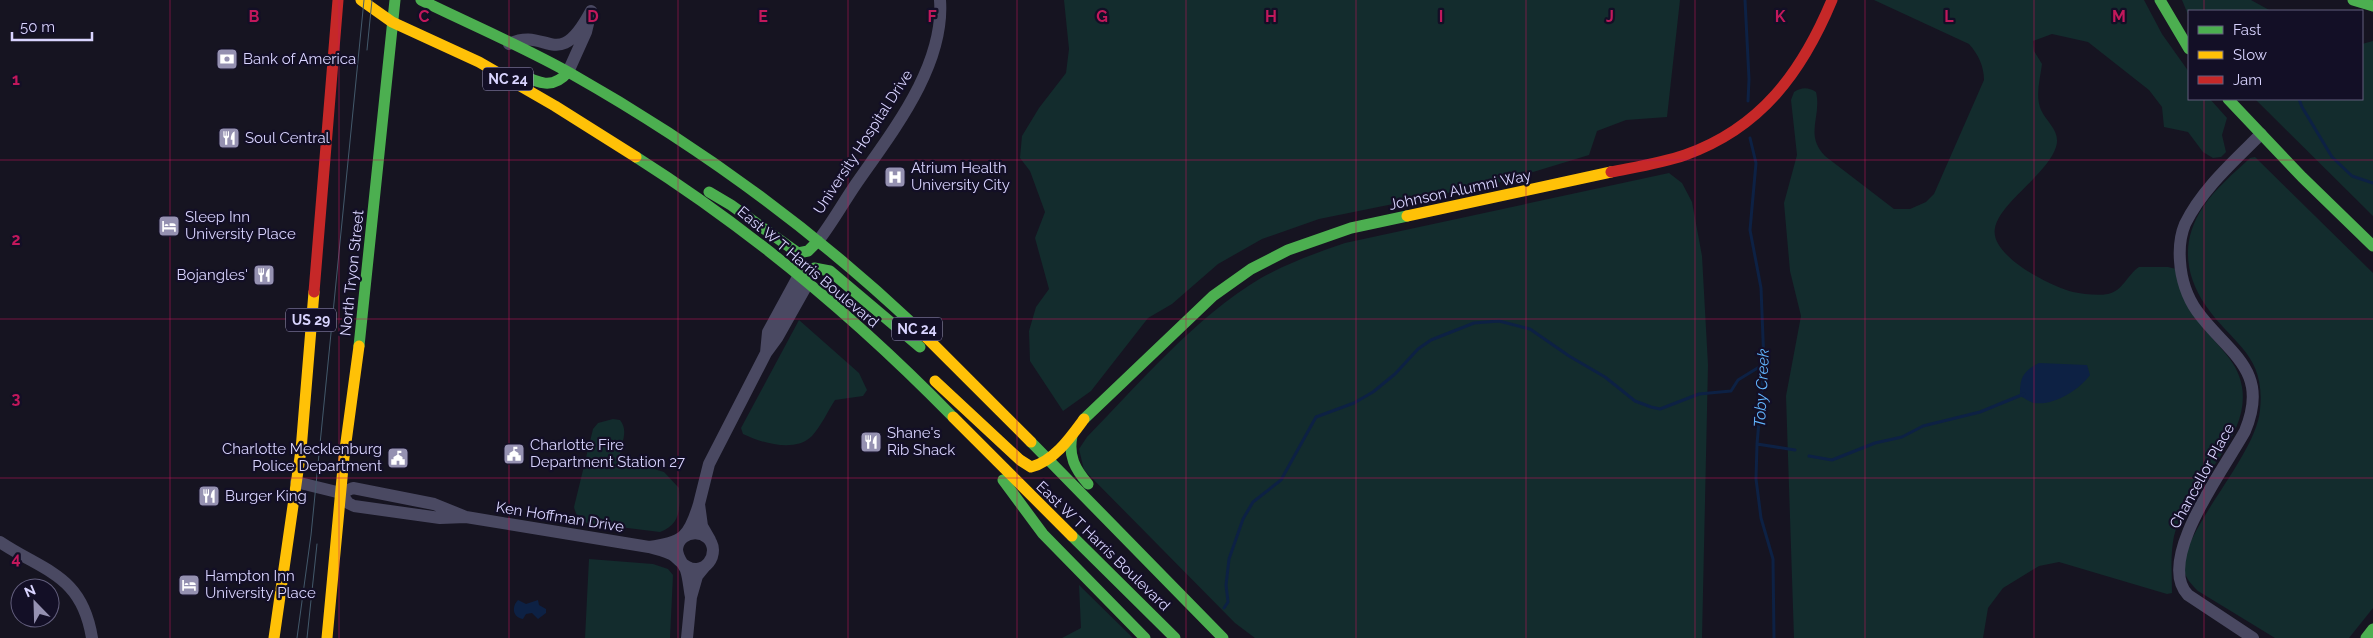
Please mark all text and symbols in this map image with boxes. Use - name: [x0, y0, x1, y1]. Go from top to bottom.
- text: B: [249, 7, 260, 26]
- text: C: [419, 7, 430, 26]
- text: D: [587, 7, 599, 26]
- text: E: [758, 7, 768, 26]
- text: F: [927, 7, 937, 26]
- text: G: [1096, 7, 1108, 26]
- text: H: [1265, 7, 1277, 26]
- text: I: [1439, 7, 1443, 26]
- text: J: [1606, 7, 1614, 26]
- text: K: [1775, 7, 1786, 26]
- text: L: [1944, 7, 1954, 26]
- text: M: [2112, 7, 2126, 26]
- scale bar: [12, 10, 92, 42]
- legend: [2188, 10, 2363, 100]
- text: 50 m: [20, 18, 55, 36]
- text: Fast: [2233, 21, 2261, 39]
- text: Slow: [2233, 46, 2267, 64]
- bank icon: Bank of America: [215, 47, 239, 71]
- place label: Bank of America: [243, 50, 356, 68]
- street label: University Hospital Drive: [810, 66, 916, 217]
- road number: NC 24: [483, 68, 533, 90]
- text: 1: [12, 70, 20, 89]
- text: Jam: [2233, 71, 2262, 89]
- restaurant icon: Soul Central: [217, 126, 241, 150]
- place label: Soul Central: [245, 129, 331, 147]
- place label: Atrium Health University City: [911, 159, 1010, 194]
- hospital icon: Atrium Health University City: [883, 165, 907, 189]
- street label: Johnson Alumni Way: [1387, 166, 1533, 214]
- street label: East W T Harris Boulevard: [734, 203, 882, 331]
- place label: Sleep Inn University Place: [185, 208, 296, 243]
- street label: North Tryon Street: [336, 209, 368, 337]
- hotel icon: Sleep Inn University Place: [157, 214, 181, 238]
- text: 2: [11, 230, 21, 249]
- restaurant icon: Bojangles': [252, 263, 276, 287]
- place label: Bojangles': [176, 266, 248, 284]
- road number: US 29: [286, 308, 336, 332]
- road number: NC 24: [892, 318, 942, 340]
- water label: Toby Creek: [1750, 348, 1773, 428]
- text: 3: [12, 389, 21, 408]
- street label: Chancellor Place: [2166, 420, 2238, 532]
- place label: Shane's Rib Shack: [887, 424, 955, 459]
- restaurant icon: Shane's Rib Shack: [859, 430, 883, 454]
- place label: Charlotte Fire Department Station 27: [530, 436, 685, 471]
- place label: Charlotte Mecklenburg Police Department: [222, 440, 382, 475]
- public building icon: Charlotte Fire Department Station 27: [502, 442, 526, 466]
- public building icon: Charlotte Mecklenburg Police Department: [386, 446, 410, 470]
- street label: East W T Harris Boulevard: [1032, 477, 1174, 615]
- restaurant icon: Burger King: [197, 484, 221, 508]
- place label: Burger King: [225, 487, 307, 505]
- street label: Ken Hoffman Drive: [495, 498, 625, 536]
- text: 4: [11, 549, 21, 568]
- place label: Hampton Inn University Place: [205, 567, 316, 602]
- hotel icon: Hampton Inn University Place: [177, 573, 201, 597]
- north arrow: [10, 578, 60, 628]
- text: N: [22, 582, 38, 600]

